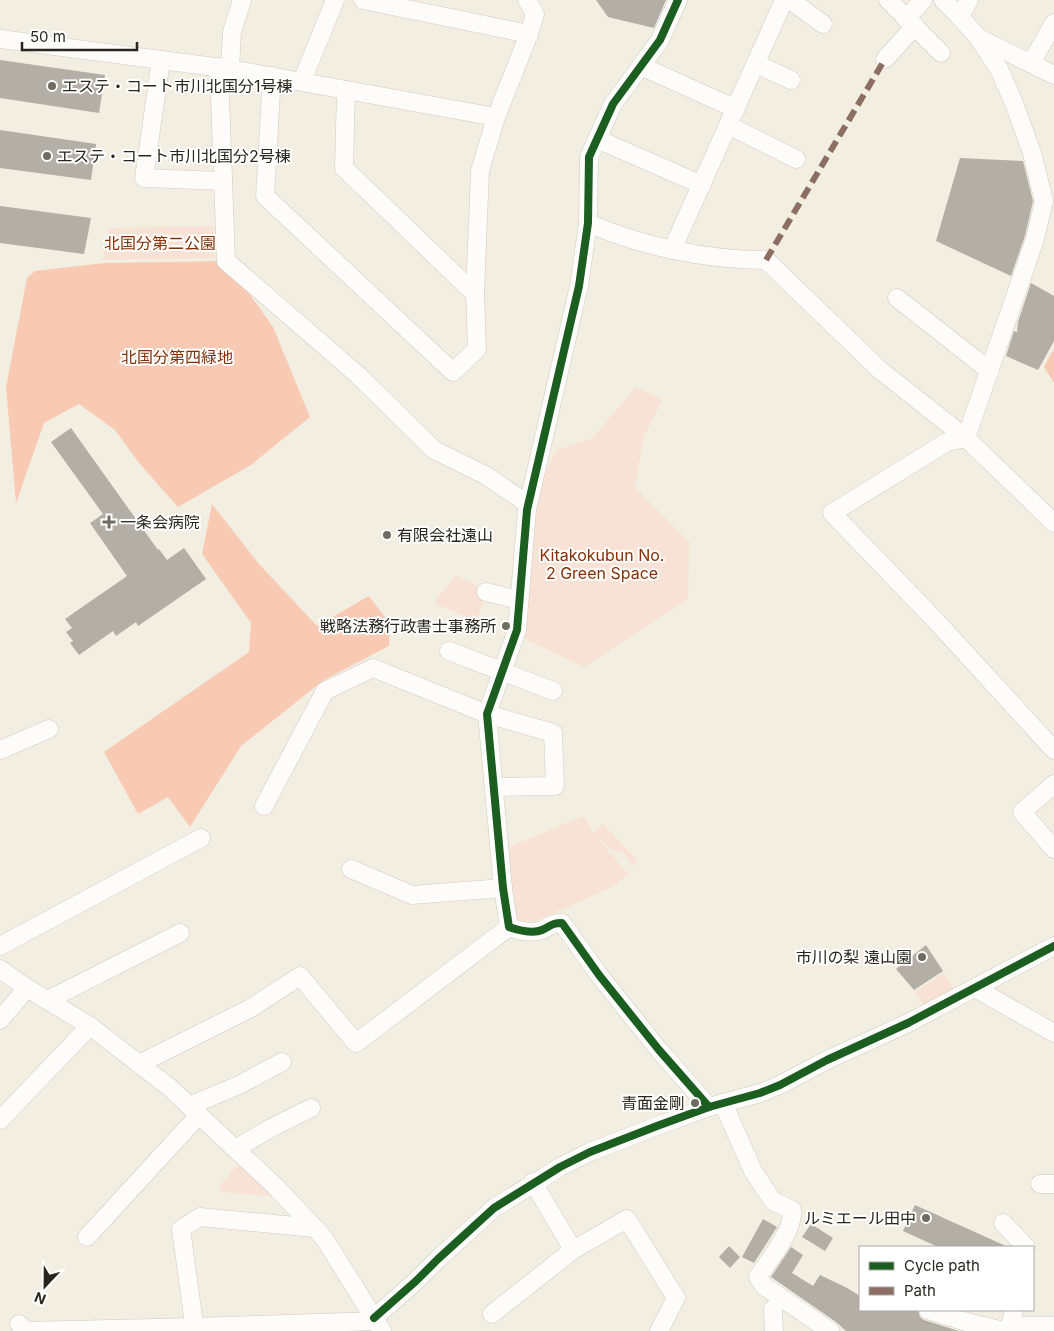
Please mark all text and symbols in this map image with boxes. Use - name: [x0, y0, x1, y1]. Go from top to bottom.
- scale bar: [22, 20, 138, 52]
- text: 50 m: [30, 27, 66, 46]
- place label: エステ・コート市川北国分1号棟: [62, 76, 293, 96]
- marker: エステ・コート市川北国分1号棟: [46, 80, 58, 92]
- place label: エステ・コート市川北国分2号棟: [57, 146, 291, 166]
- marker: エステ・コート市川北国分2号棟: [41, 150, 53, 162]
- park label: 北国分第二公園: [104, 233, 216, 253]
- park label: 北国分第四緑地: [121, 347, 233, 367]
- place label: 一条会病院: [120, 512, 200, 532]
- marker: 一条会病院: [102, 515, 116, 529]
- place label: 有限会社遠山: [397, 525, 493, 545]
- marker: 有限会社遠山: [381, 529, 393, 541]
- park label: Kitakokubun No. 2 Green Space: [540, 545, 664, 583]
- place label: 戦略法務行政書士事務所: [320, 616, 496, 636]
- marker: 戦略法務行政書士事務所: [500, 620, 512, 632]
- place label: 市川の梨 遠山園: [795, 947, 912, 967]
- marker: 市川の梨 遠山園: [916, 951, 928, 963]
- place label: 青面金剛: [621, 1093, 685, 1113]
- marker: 青面金剛: [689, 1097, 701, 1109]
- place label: ルミエール田中: [804, 1208, 916, 1228]
- marker: ルミエール田中: [920, 1212, 932, 1224]
- legend: [859, 1246, 1034, 1311]
- text: Cycle path: [904, 1256, 980, 1275]
- north arrow: [20, 1261, 70, 1311]
- text: Path: [904, 1281, 936, 1300]
- text: N: [32, 1289, 48, 1308]

